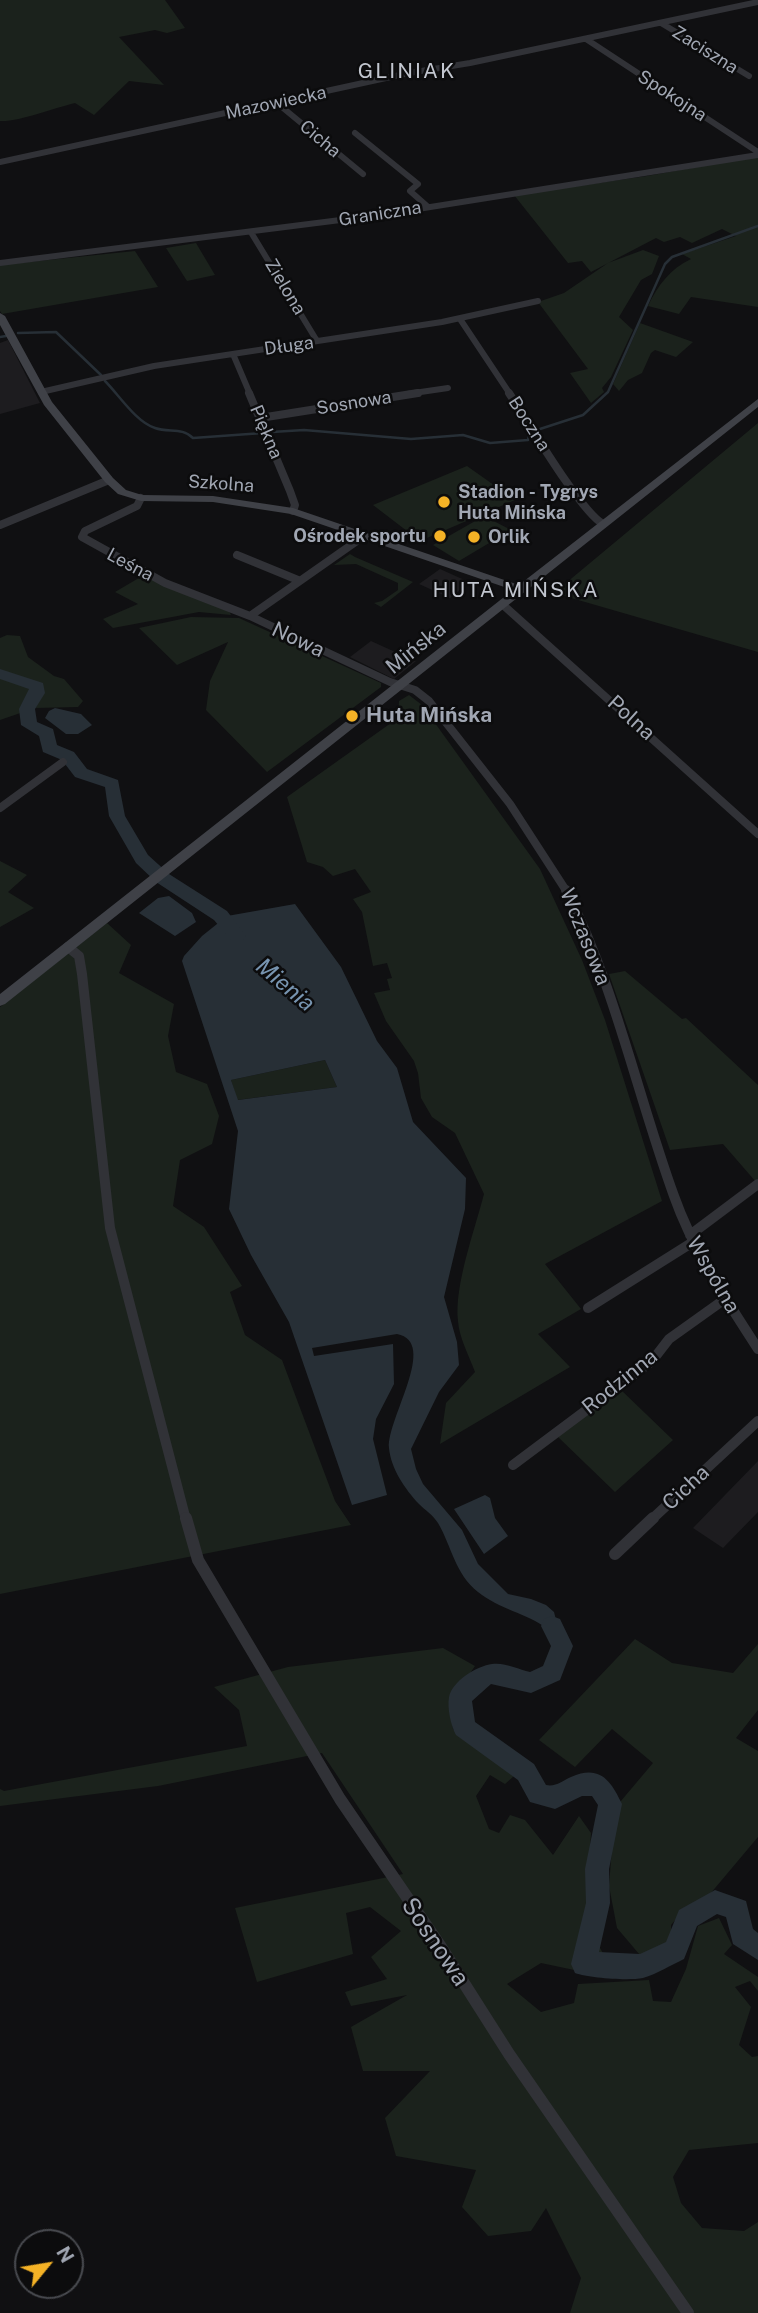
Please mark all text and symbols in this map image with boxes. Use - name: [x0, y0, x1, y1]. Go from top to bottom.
- street label: Zaciszna: [668, 21, 742, 79]
- district label: GLINIAK: [359, 59, 455, 85]
- street label: Spokojna: [633, 66, 711, 126]
- street label: Mazowiecka: [224, 82, 328, 124]
- street label: Cicha: [295, 116, 345, 162]
- street label: Graniczna: [337, 197, 423, 231]
- street label: Zielona: [260, 255, 310, 319]
- street label: Długa: [263, 332, 315, 360]
- street label: Sosnowa: [315, 386, 393, 420]
- street label: Boczna: [503, 393, 555, 455]
- street label: Piękna: [245, 402, 287, 462]
- street label: Szkolna: [187, 471, 255, 497]
- place label: Stadion - Tygrys Huta Mińska: [458, 481, 598, 524]
- marker: Stadion - Tygrys Huta Mińska: [436, 494, 452, 510]
- place label: Ośrodek sportu: [293, 525, 426, 547]
- place label: Orlik: [488, 526, 530, 548]
- marker: Ośrodek sportu: [432, 528, 448, 544]
- marker: Orlik: [466, 529, 482, 545]
- street label: Leśna: [103, 544, 157, 586]
- district label: HUTA MIŃSKA: [434, 578, 598, 604]
- street label: Mińska: [381, 616, 451, 680]
- street label: Nowa: [268, 617, 328, 663]
- street label: Polna: [602, 690, 660, 746]
- place label: Huta Mińska: [366, 703, 492, 729]
- marker: Huta Mińska: [344, 708, 360, 724]
- street label: Wczasowa: [554, 885, 616, 989]
- water label: Mienia: [250, 952, 320, 1018]
- street label: Wspólna: [681, 1232, 745, 1318]
- street label: Rodzinna: [577, 1344, 663, 1420]
- street label: Cicha: [657, 1460, 715, 1516]
- street label: Sosnowa: [395, 1892, 475, 1992]
- north arrow: [14, 2229, 84, 2299]
- text: N: [52, 2243, 79, 2266]

